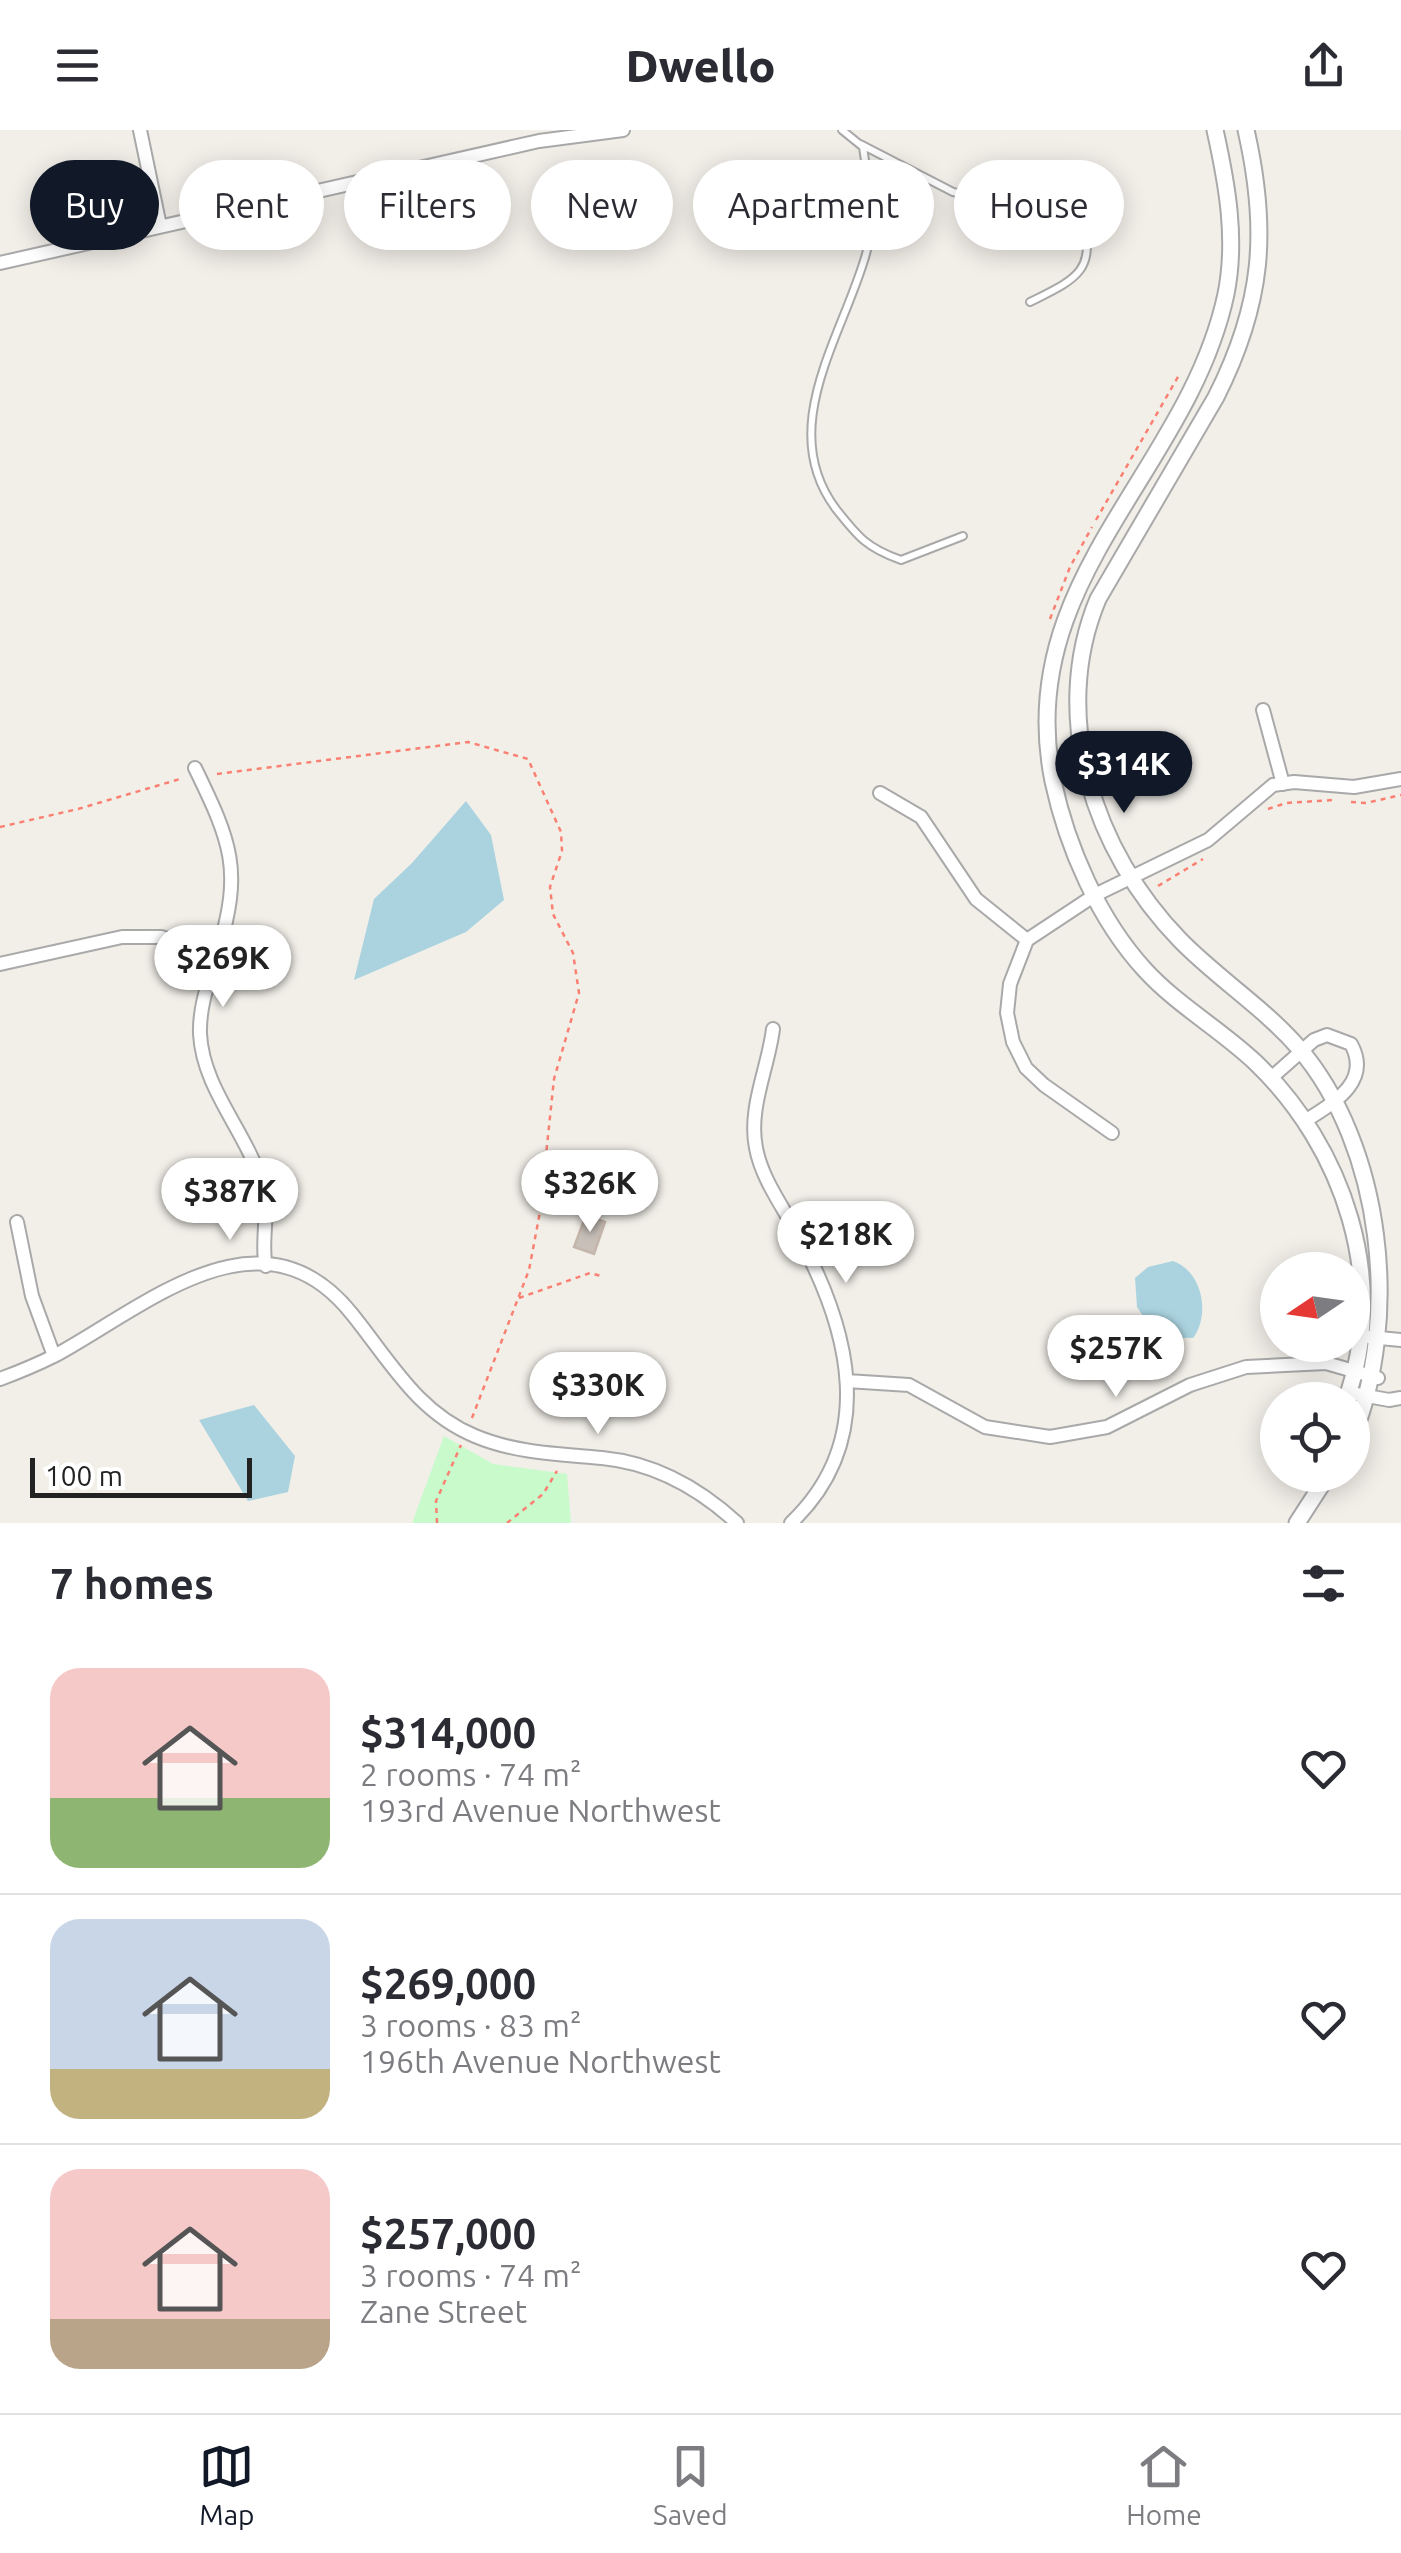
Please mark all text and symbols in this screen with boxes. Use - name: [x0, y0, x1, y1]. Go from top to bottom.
- icon: menu: [50, 38, 105, 93]
- icon: share: [1296, 38, 1351, 93]
- text: Dwello: [626, 40, 775, 91]
- chip: Buy: [30, 160, 159, 250]
- chip: Rent: [179, 160, 324, 250]
- chip: Filters: [344, 160, 511, 250]
- chip: New: [531, 160, 673, 250]
- chip: Apartment: [693, 160, 934, 250]
- chip: House: [954, 160, 1124, 250]
- pin: $314K: [1054, 731, 1194, 816]
- text: $314K: [1077, 745, 1171, 781]
- pin: $269K: [153, 925, 293, 1010]
- text: $269K: [176, 939, 270, 975]
- pin: $326K: [520, 1150, 660, 1235]
- pin: $387K: [160, 1158, 300, 1243]
- text: $326K: [543, 1164, 637, 1200]
- text: $387K: [183, 1172, 277, 1208]
- pin: $218K: [776, 1201, 916, 1286]
- text: $218K: [799, 1215, 893, 1251]
- north arrow: [1260, 1252, 1370, 1362]
- map controls: [1260, 1252, 1370, 1492]
- pin: $257K: [1046, 1315, 1186, 1400]
- text: $257K: [1069, 1329, 1163, 1365]
- pin: $330K: [528, 1352, 668, 1437]
- text: $330K: [551, 1366, 645, 1402]
- button: locate: [1260, 1382, 1370, 1492]
- scale bar: [30, 1453, 252, 1498]
- text: 100 m: [45, 1460, 123, 1491]
- icon: filters: [1296, 1556, 1351, 1611]
- text: 7 homes: [50, 1560, 214, 1607]
- icon: home: [130, 1708, 250, 1828]
- text: $314,000: [360, 1709, 536, 1756]
- icon: heart: [1296, 1741, 1351, 1796]
- text: 2 rooms · 74 m²: [360, 1756, 581, 1792]
- text: 193rd Avenue Northwest: [360, 1792, 721, 1828]
- icon: home: [130, 1959, 250, 2079]
- text: $269,000: [360, 1960, 536, 2007]
- icon: heart: [1296, 1992, 1351, 2047]
- text: 3 rooms · 83 m²: [360, 2007, 581, 2043]
- text: 196th Avenue Northwest: [360, 2043, 721, 2079]
- icon: home: [130, 2209, 250, 2329]
- text: $257,000: [360, 2210, 536, 2257]
- icon: heart: [1296, 2242, 1351, 2297]
- text: 3 rooms · 74 m²: [360, 2257, 581, 2293]
- text: Zane Street: [360, 2293, 527, 2329]
- tab: Map: [199, 2439, 254, 2530]
- tab: Saved: [653, 2439, 728, 2530]
- tab: Home: [1126, 2439, 1202, 2530]

